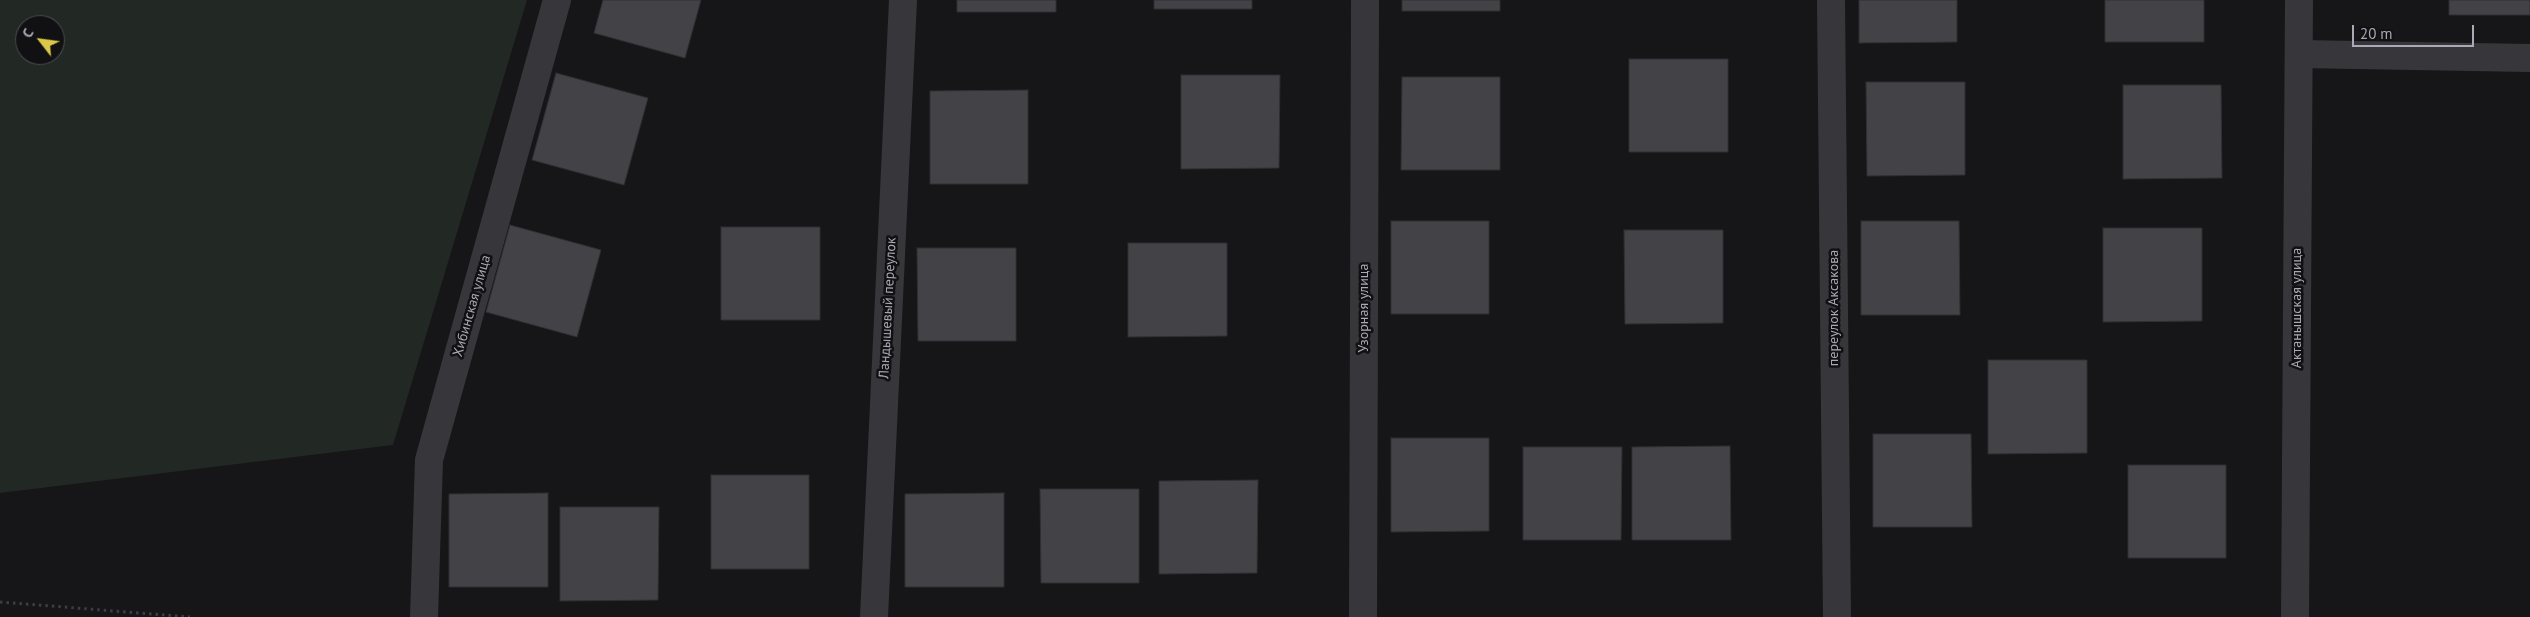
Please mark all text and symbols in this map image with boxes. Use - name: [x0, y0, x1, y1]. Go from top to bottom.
- north arrow: [15, 15, 65, 65]
- scale bar: [2355, 15, 2478, 47]
- text: 20 m: [2360, 24, 2393, 43]
- text: С: [18, 25, 38, 41]
- street label: Ландышевый переулок: [876, 237, 900, 379]
- street label: Актанышская улица: [2289, 248, 2305, 368]
- street label: переулок Аксакова: [1826, 250, 1842, 366]
- street label: Хибинская улица: [449, 253, 495, 359]
- street label: Узорная улица: [1356, 264, 1372, 352]

